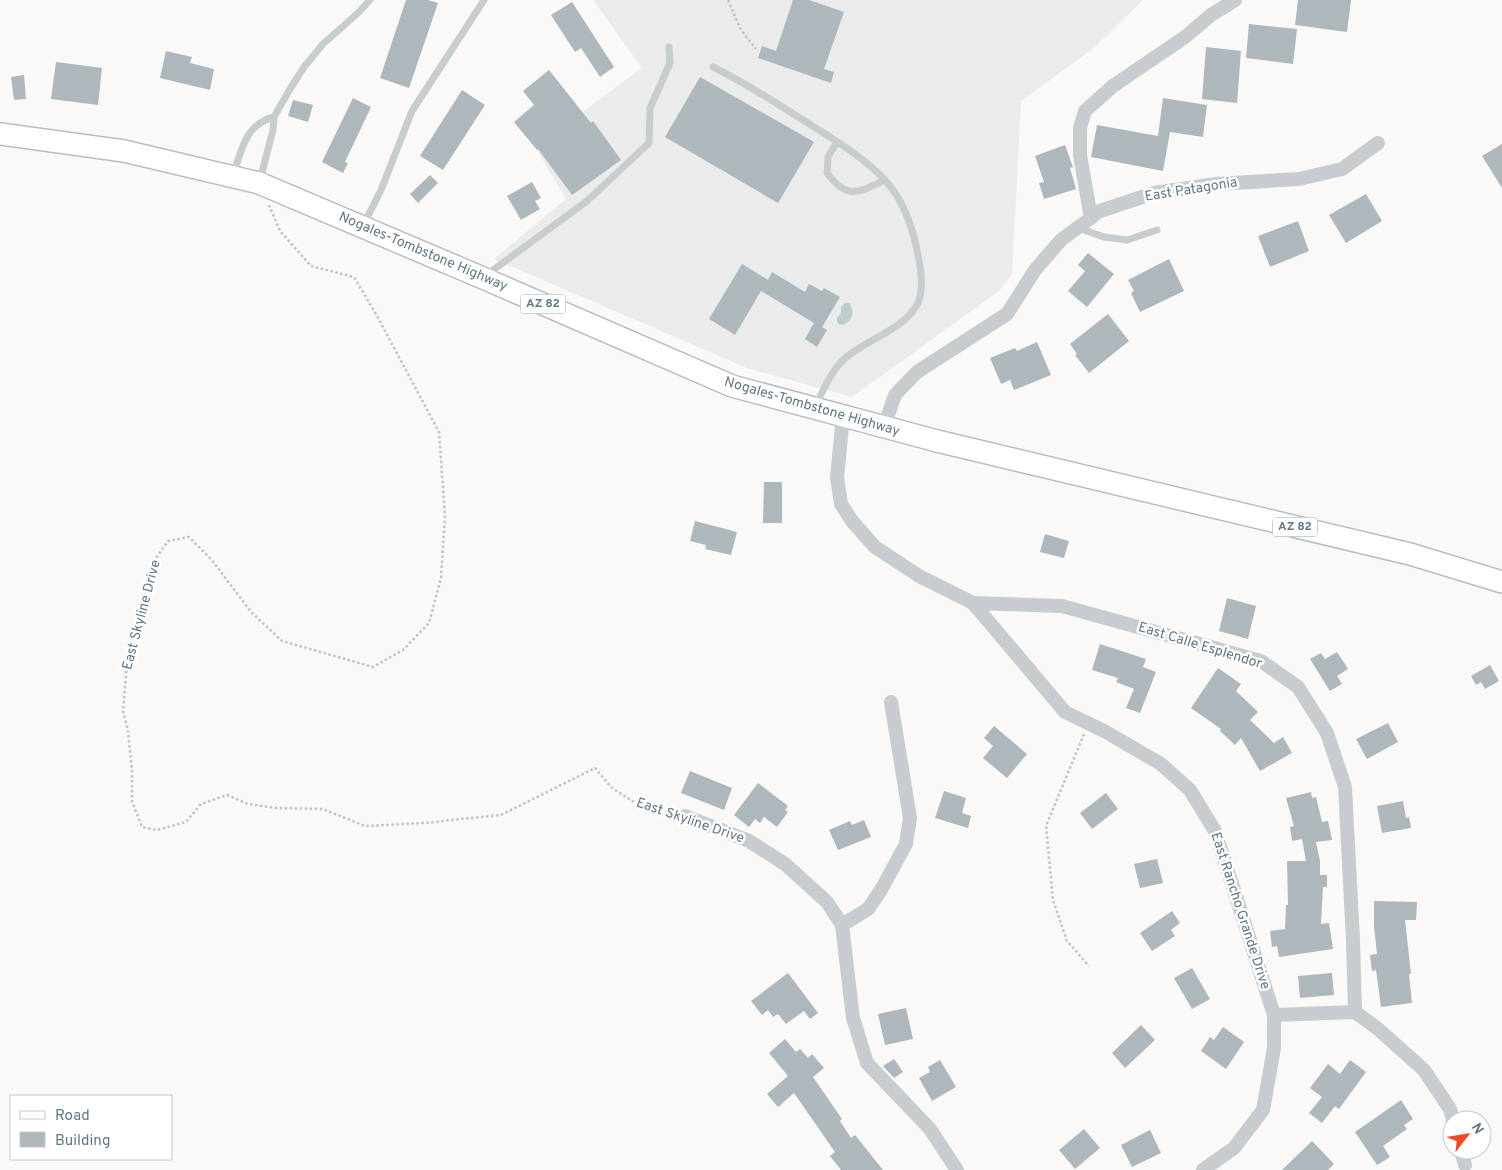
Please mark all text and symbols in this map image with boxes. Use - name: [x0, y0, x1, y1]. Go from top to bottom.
- street label: East Patagonia: [1144, 174, 1238, 206]
- street label: Nogales-Tombstone Highway: [336, 209, 510, 295]
- road number: AZ 82: [520, 294, 566, 314]
- street label: Nogales-Tombstone Highway: [722, 374, 902, 440]
- road number: AZ 82: [1272, 518, 1318, 536]
- street label: East Skyline Drive: [119, 558, 165, 672]
- street label: East Calle Esplendor: [1136, 619, 1264, 673]
- street label: East Skyline Drive: [634, 795, 746, 847]
- street label: East Rancho Grande Drive: [1207, 830, 1273, 992]
- legend: [10, 1095, 172, 1160]
- text: Road: [55, 1107, 90, 1126]
- north arrow: [1442, 1110, 1492, 1160]
- text: N: [1467, 1120, 1487, 1138]
- text: Building: [55, 1132, 110, 1151]

